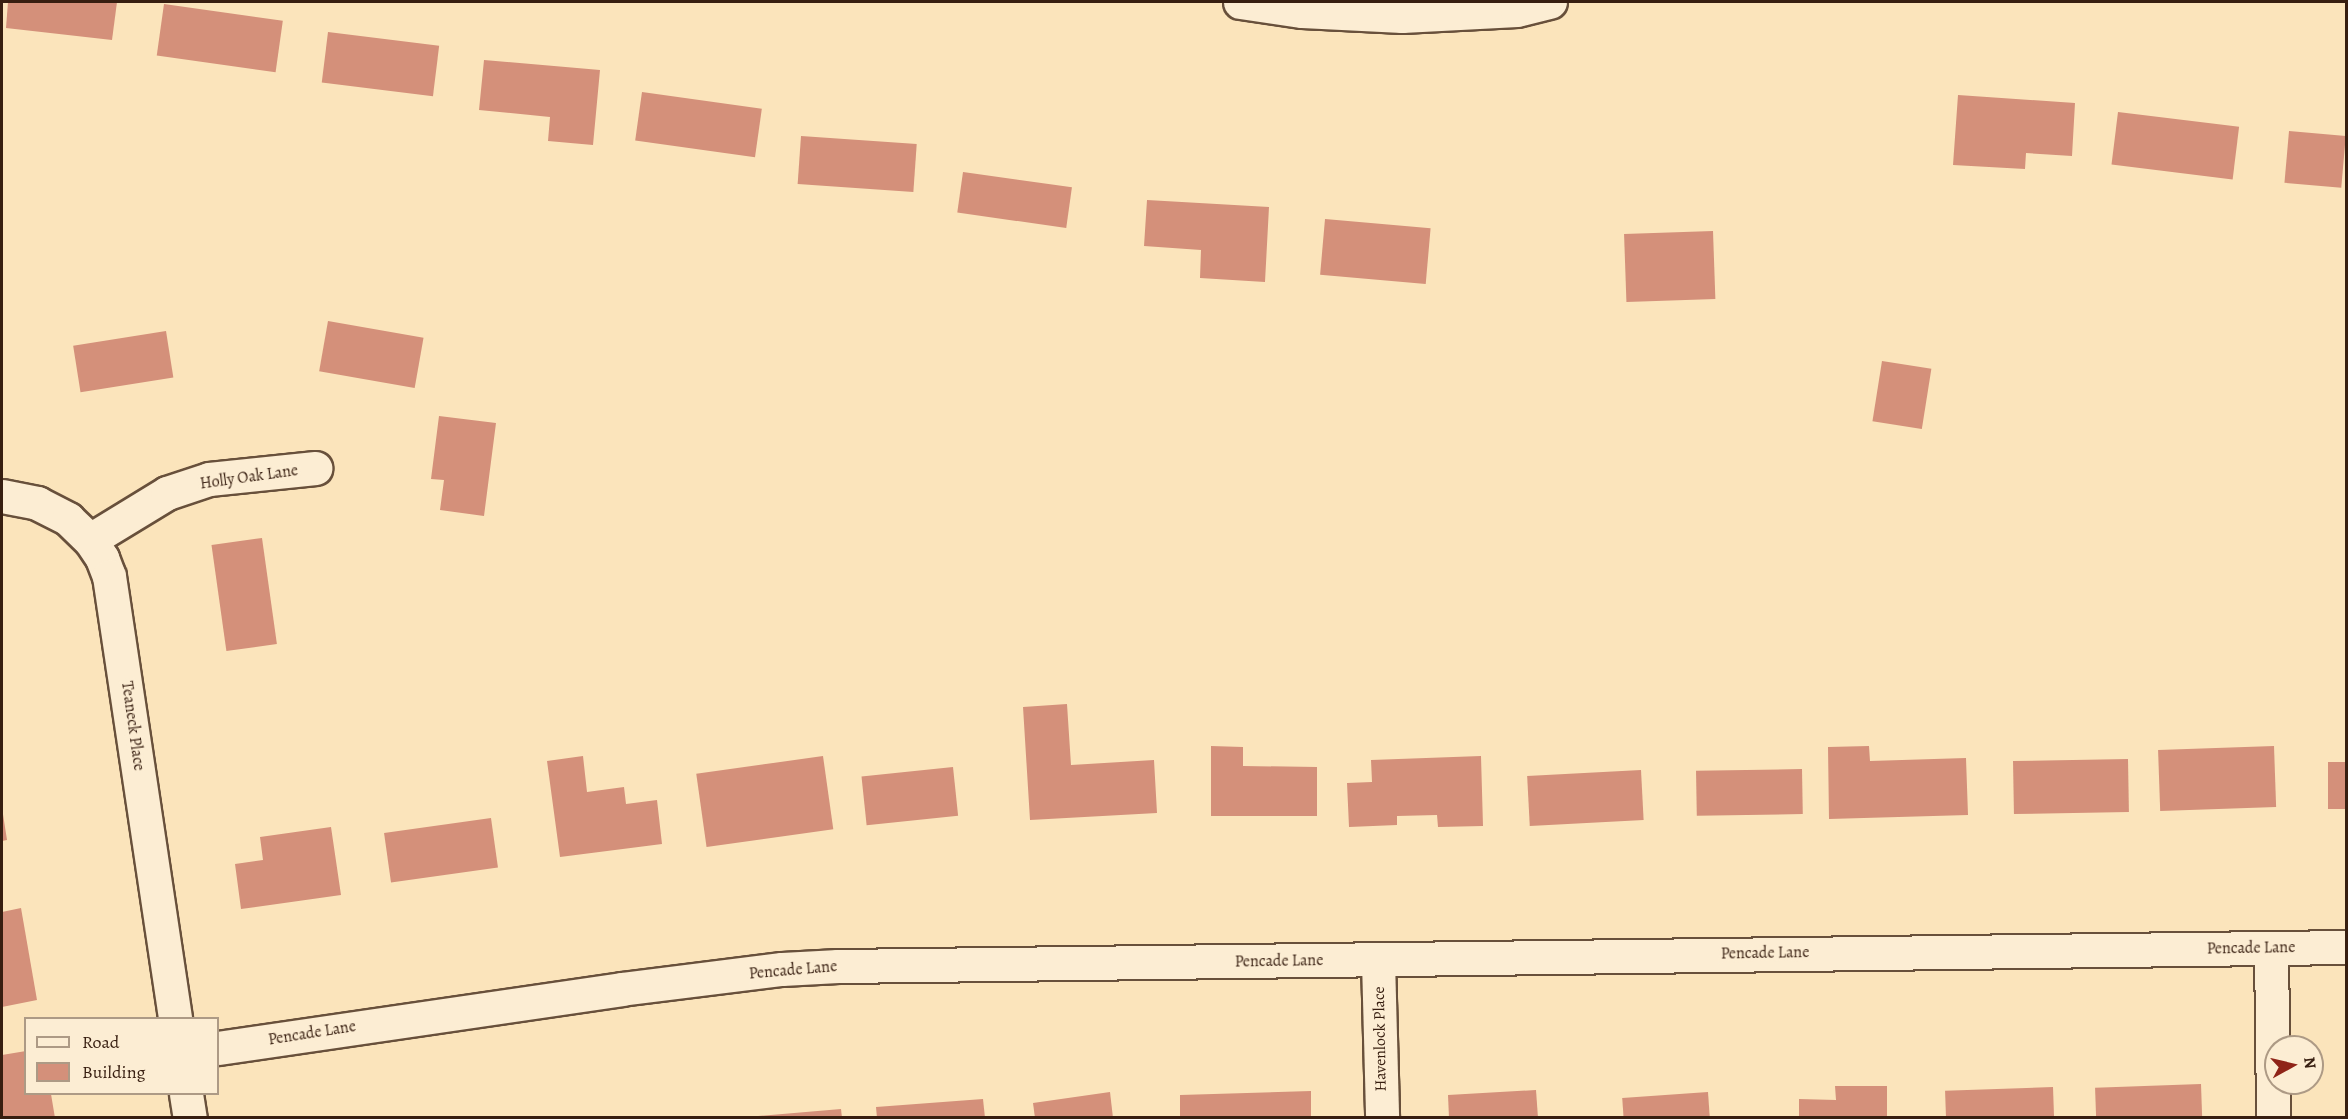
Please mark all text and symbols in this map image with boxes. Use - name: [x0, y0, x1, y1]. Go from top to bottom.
- street label: Holly Oak Lane: [199, 461, 299, 493]
- street label: Teaneck Place: [117, 680, 149, 772]
- street label: Pencade Lane: [2207, 938, 2295, 958]
- street label: Pencade Lane: [1721, 943, 1809, 963]
- street label: Pencade Lane: [1235, 951, 1323, 971]
- street label: Pencade Lane: [748, 957, 838, 983]
- street label: Havenlock Place: [1369, 986, 1391, 1092]
- legend: [24, 1017, 219, 1095]
- street label: Pencade Lane: [267, 1017, 357, 1049]
- text: Road: [82, 1030, 119, 1054]
- north arrow: [2264, 1035, 2324, 1095]
- text: N: [2298, 1055, 2322, 1070]
- text: Building: [82, 1060, 146, 1084]

